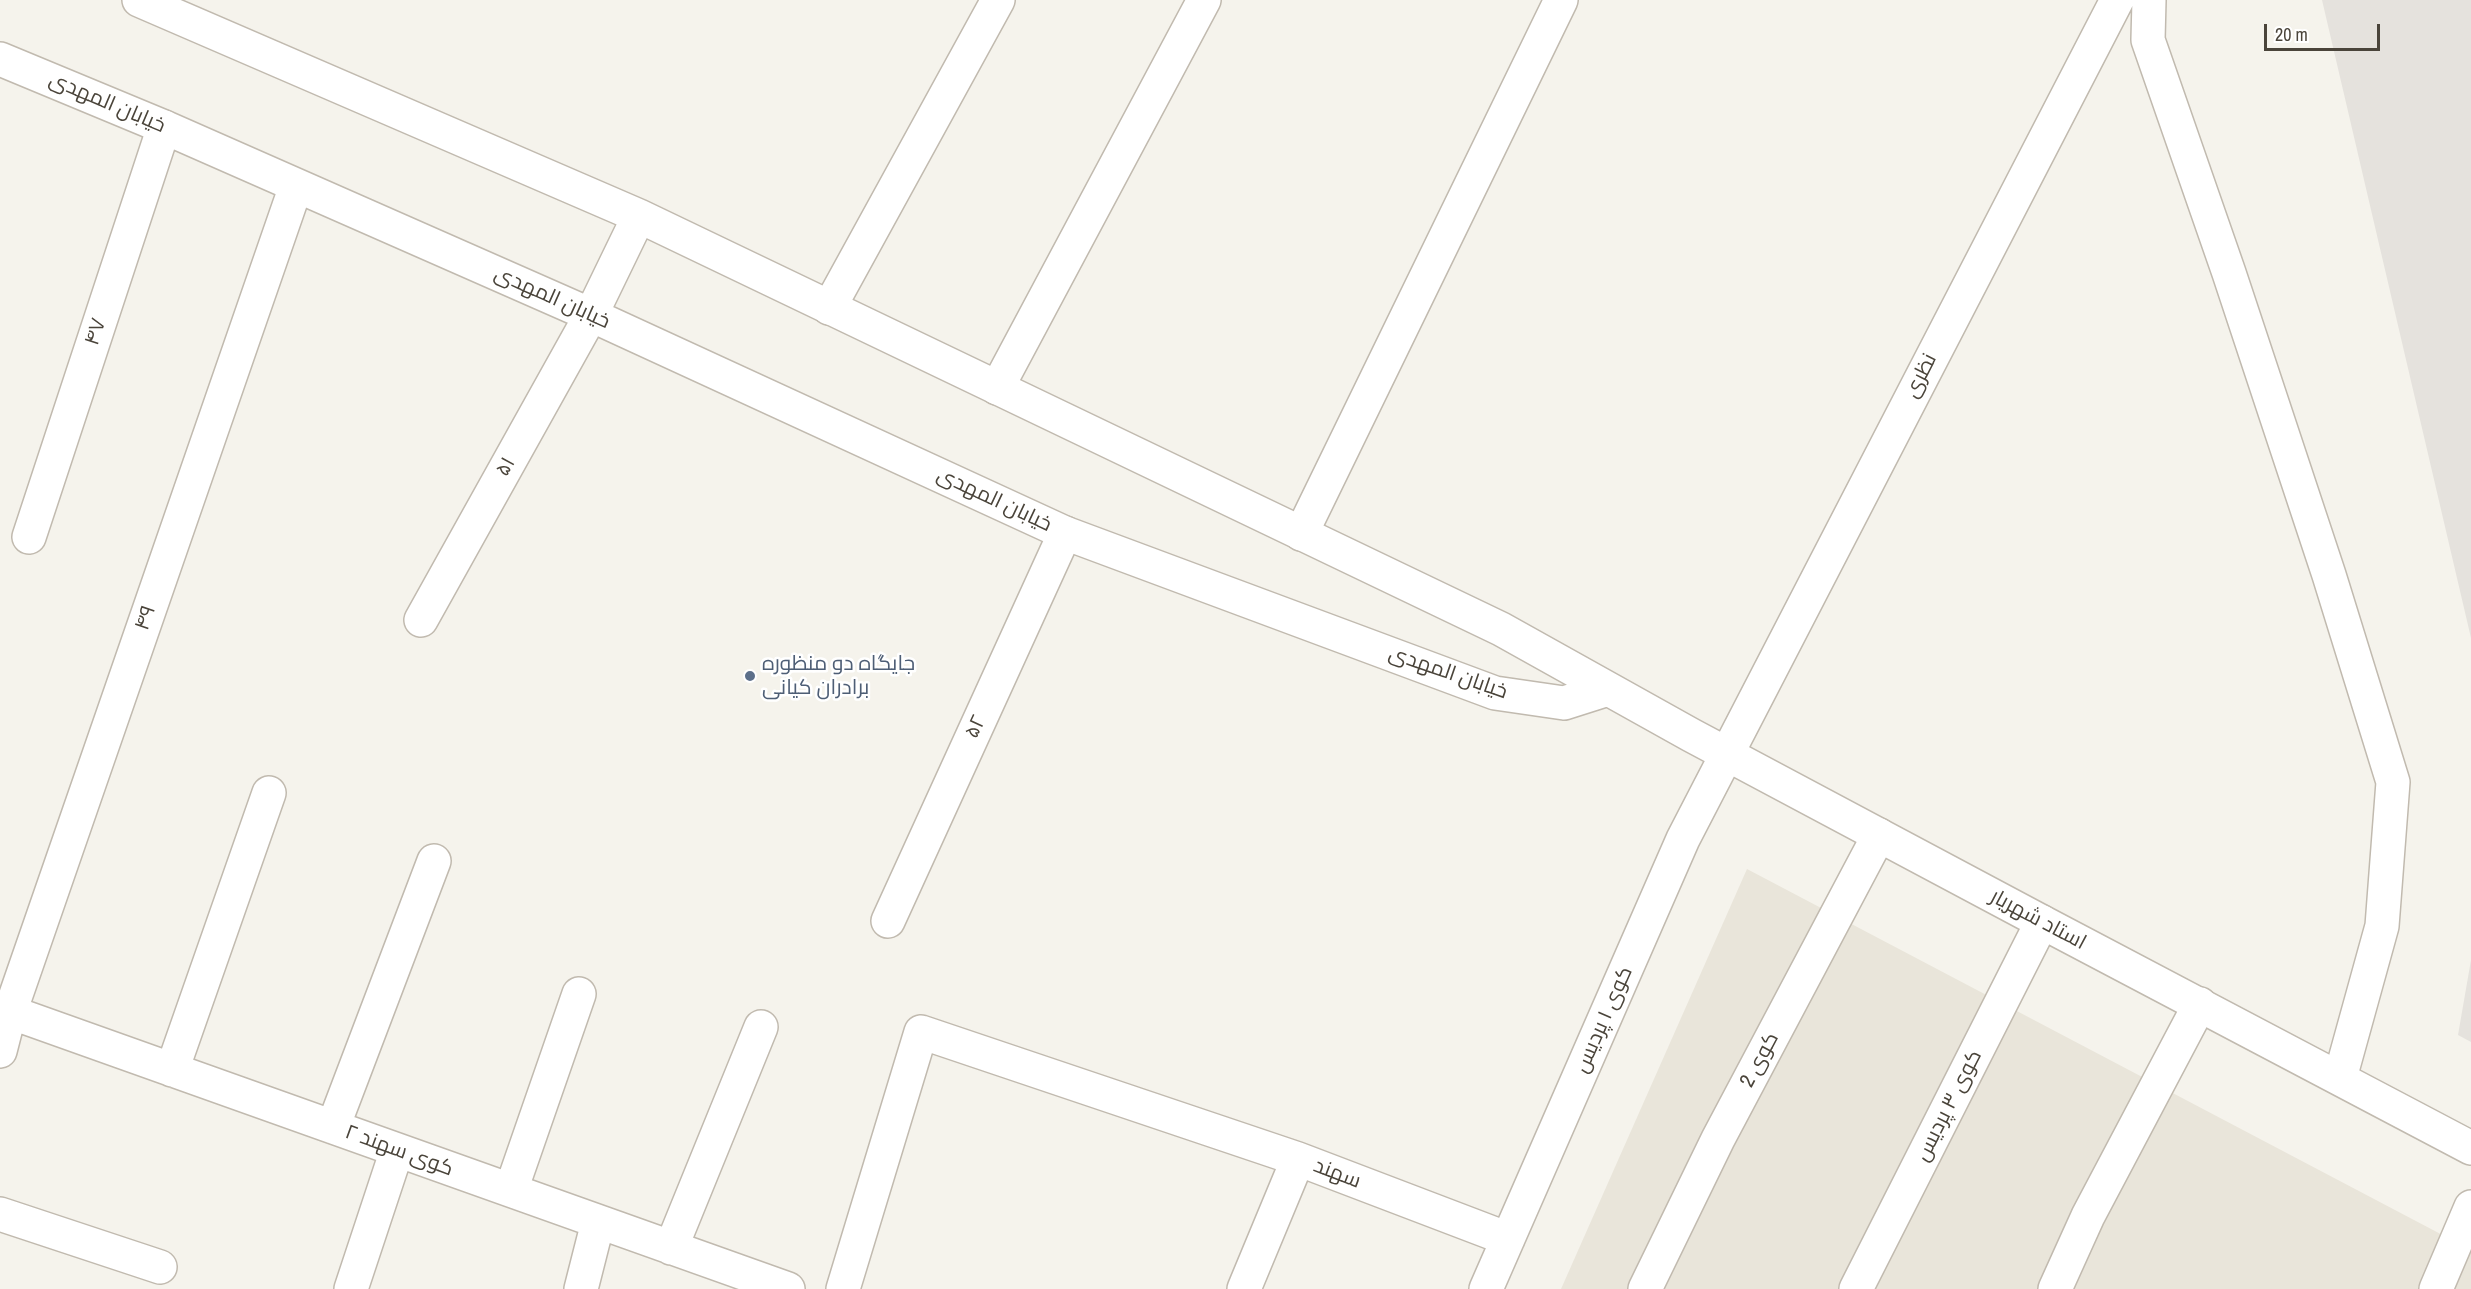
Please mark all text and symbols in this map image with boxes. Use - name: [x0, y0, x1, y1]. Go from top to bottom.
- scale bar: [2267, 12, 2382, 50]
- text: 20 m: [2275, 22, 2308, 47]
- street label: خیابان المهدی: [45, 67, 169, 139]
- street label: خیابان المهدی: [490, 261, 614, 335]
- street label: ۴۷: [80, 315, 112, 349]
- street label: نظری: [1899, 350, 1943, 402]
- street label: ۵۱: [491, 453, 521, 481]
- street label: خیابان المهدی: [932, 462, 1056, 538]
- street label: ۴۹: [130, 602, 162, 634]
- street label: خیابان المهدی: [1385, 641, 1511, 705]
- place label: جایگاه دو منظوره برادران کیانی: [762, 651, 915, 701]
- marker: جایگاه دو منظوره برادران کیانی: [743, 669, 757, 683]
- street label: ۵۲: [960, 711, 992, 743]
- street label: استاد شهریار: [1986, 884, 2090, 956]
- street label: کوی ۱ پردیس: [1569, 963, 1639, 1077]
- street label: کوی 2: [1735, 1028, 1785, 1092]
- street label: کوی ۳ پردیس: [1910, 1046, 1988, 1166]
- street label: کوی سهند ۲: [341, 1120, 457, 1182]
- street label: سهند: [1310, 1154, 1364, 1194]

